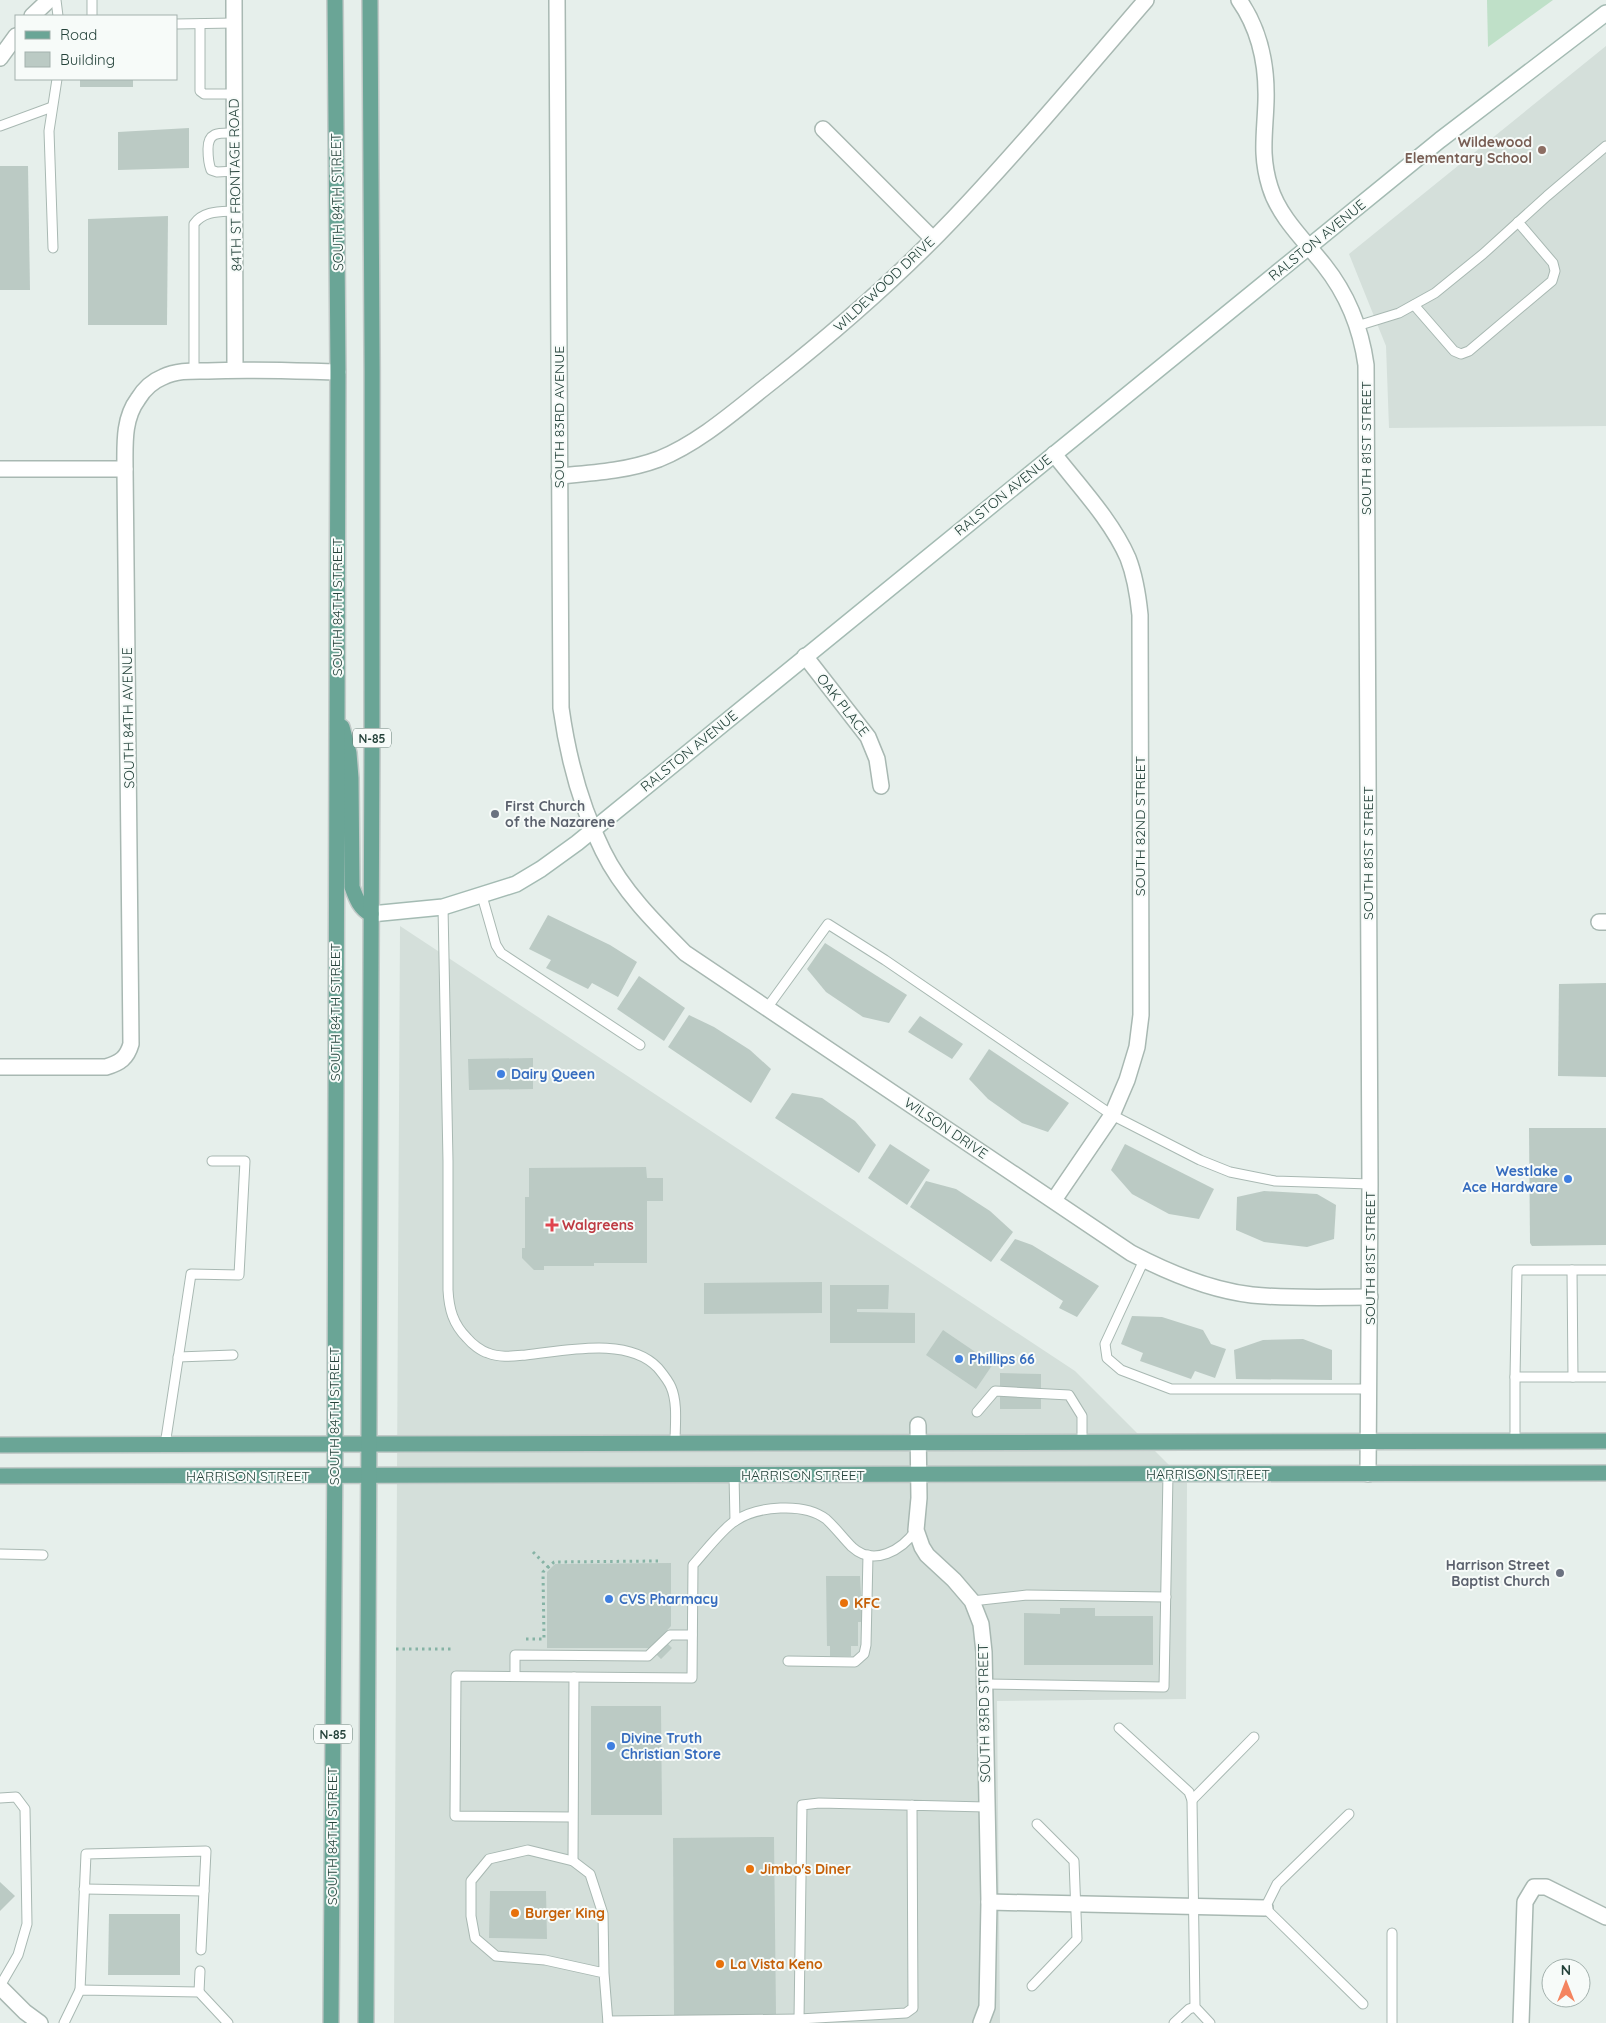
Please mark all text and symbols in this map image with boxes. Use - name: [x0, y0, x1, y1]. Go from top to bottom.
- legend: [15, 15, 178, 80]
- text: Road: [60, 25, 97, 44]
- text: Building: [60, 50, 115, 69]
- street label: 84TH ST FRONTAGE ROAD: [224, 98, 246, 272]
- street label: SOUTH 84TH STREET: [327, 133, 347, 271]
- place label: Wildewood Elementary School: [1405, 133, 1532, 167]
- marker: Wildewood Elementary School: [1536, 144, 1548, 156]
- street label: RALSTON AVENUE: [1265, 195, 1369, 285]
- street label: WILDEWOOD DRIVE: [830, 233, 938, 335]
- street label: SOUTH 83RD AVENUE: [550, 346, 568, 488]
- street label: SOUTH 81ST STREET: [1357, 381, 1375, 515]
- street label: RALSTON AVENUE: [951, 450, 1055, 540]
- street label: SOUTH 84TH STREET: [328, 538, 346, 676]
- street label: SOUTH 84TH AVENUE: [118, 647, 138, 789]
- street label: OAK PLACE: [813, 670, 873, 740]
- street label: RALSTON AVENUE: [637, 706, 741, 796]
- road number: N-85: [353, 728, 391, 748]
- street label: SOUTH 82ND STREET: [1131, 756, 1149, 896]
- street label: SOUTH 81ST STREET: [1359, 786, 1377, 920]
- place label: First Church of the Nazarene: [505, 797, 615, 831]
- marker: First Church of the Nazarene: [489, 808, 501, 820]
- street label: SOUTH 84TH STREET: [326, 943, 344, 1081]
- place label: Dairy Queen: [511, 1065, 595, 1083]
- marker: Dairy Queen: [495, 1068, 507, 1080]
- street label: WILSON DRIVE: [901, 1093, 991, 1163]
- place label: Westlake Ace Hardware: [1463, 1162, 1558, 1196]
- marker: Westlake Ace Hardware: [1562, 1173, 1574, 1185]
- street label: SOUTH 81ST STREET: [1361, 1191, 1379, 1325]
- place label: Walgreens: [562, 1216, 634, 1234]
- marker: Walgreens: [546, 1219, 558, 1231]
- street label: SOUTH 84TH STREET: [325, 1347, 343, 1485]
- place label: Phillips 66: [969, 1350, 1035, 1368]
- marker: Phillips 66: [953, 1353, 965, 1365]
- street label: HARRISON STREET: [1146, 1465, 1270, 1483]
- street label: HARRISON STREET: [741, 1466, 865, 1484]
- street label: HARRISON STREET: [186, 1467, 310, 1485]
- place label: Harrison Street Baptist Church: [1446, 1556, 1550, 1590]
- marker: Harrison Street Baptist Church: [1554, 1567, 1566, 1579]
- place label: CVS Pharmacy: [619, 1590, 718, 1608]
- marker: CVS Pharmacy: [603, 1593, 615, 1605]
- place label: KFC: [854, 1594, 880, 1612]
- marker: KFC: [838, 1597, 850, 1609]
- street label: SOUTH 83RD STREET: [974, 1643, 994, 1783]
- road number: N-85: [314, 1725, 352, 1744]
- place label: Divine Truth Christian Store: [621, 1729, 721, 1763]
- marker: Divine Truth Christian Store: [605, 1740, 617, 1752]
- street label: SOUTH 84TH STREET: [323, 1767, 341, 1905]
- place label: Jimbo's Diner: [760, 1860, 851, 1878]
- marker: Jimbo's Diner: [744, 1863, 756, 1875]
- place label: Burger King: [525, 1904, 605, 1922]
- marker: Burger King: [509, 1907, 521, 1919]
- place label: La Vista Keno: [730, 1955, 823, 1973]
- marker: La Vista Keno: [714, 1958, 726, 1970]
- north arrow: [1541, 1958, 1591, 2008]
- text: N: [1561, 1961, 1571, 1979]

